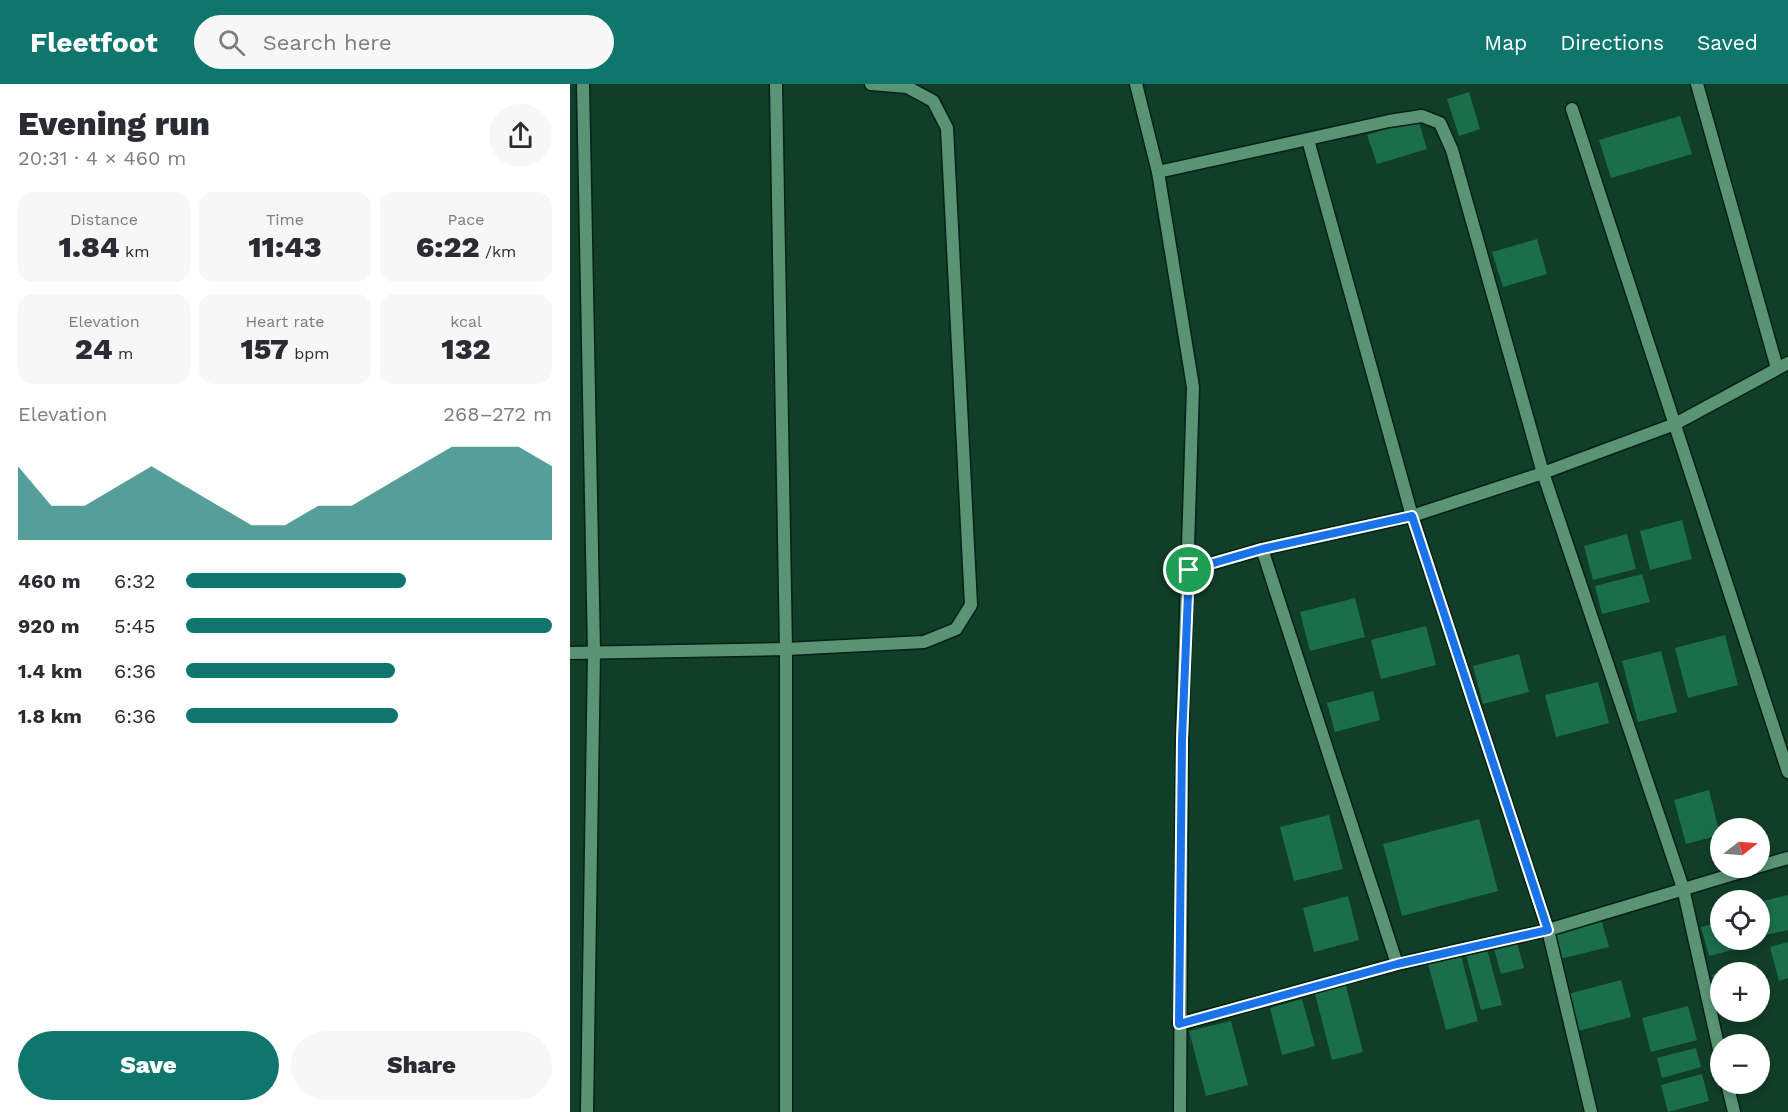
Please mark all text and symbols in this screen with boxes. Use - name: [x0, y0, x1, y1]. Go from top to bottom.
- search box: [194, 15, 614, 69]
- text: Fleetfoot: [30, 26, 158, 59]
- icon: search: [215, 26, 248, 59]
- text: Search here: [263, 30, 392, 55]
- text: Map: [1484, 30, 1527, 55]
- text: Directions: [1560, 30, 1664, 55]
- text: Saved: [1697, 30, 1758, 55]
- text: Evening run: [18, 104, 210, 143]
- button: share: [489, 104, 552, 167]
- text: 20:31 · 4 × 460 m: [18, 146, 186, 170]
- text: Distance: [70, 210, 138, 229]
- text: Time: [266, 210, 304, 229]
- text: Pace: [447, 210, 485, 229]
- text: 1.84: [59, 229, 120, 264]
- text: 11:43: [248, 229, 322, 264]
- text: 6:22: [416, 229, 479, 264]
- text: km: [120, 242, 149, 261]
- text: /km: [479, 242, 516, 261]
- text: Elevation: [68, 312, 140, 331]
- text: Heart rate: [245, 312, 325, 331]
- text: kcal: [450, 312, 482, 331]
- text: 24: [75, 331, 112, 366]
- text: 157: [240, 331, 289, 366]
- text: 132: [441, 331, 491, 366]
- text: m: [112, 344, 133, 363]
- text: bpm: [289, 344, 330, 363]
- text: Elevation: [18, 402, 107, 426]
- text: 268–272 m: [443, 402, 552, 426]
- pin: [1163, 544, 1214, 595]
- icon: arrive: [1172, 553, 1205, 586]
- text: 460 m: [18, 569, 81, 593]
- text: 6:32: [114, 569, 155, 593]
- text: 920 m: [18, 614, 80, 638]
- text: 5:45: [114, 614, 155, 638]
- text: 1.4 km: [18, 659, 82, 683]
- text: 6:36: [114, 659, 156, 683]
- text: 1.8 km: [18, 704, 82, 728]
- text: 6:36: [114, 704, 156, 728]
- north arrow: [1710, 818, 1770, 878]
- map controls: [1710, 818, 1770, 1094]
- button: locate: [1710, 890, 1770, 950]
- button: +: [1710, 962, 1770, 1022]
- button: Save: [18, 1031, 279, 1100]
- button: Share: [291, 1031, 552, 1100]
- button: −: [1710, 1034, 1770, 1094]

